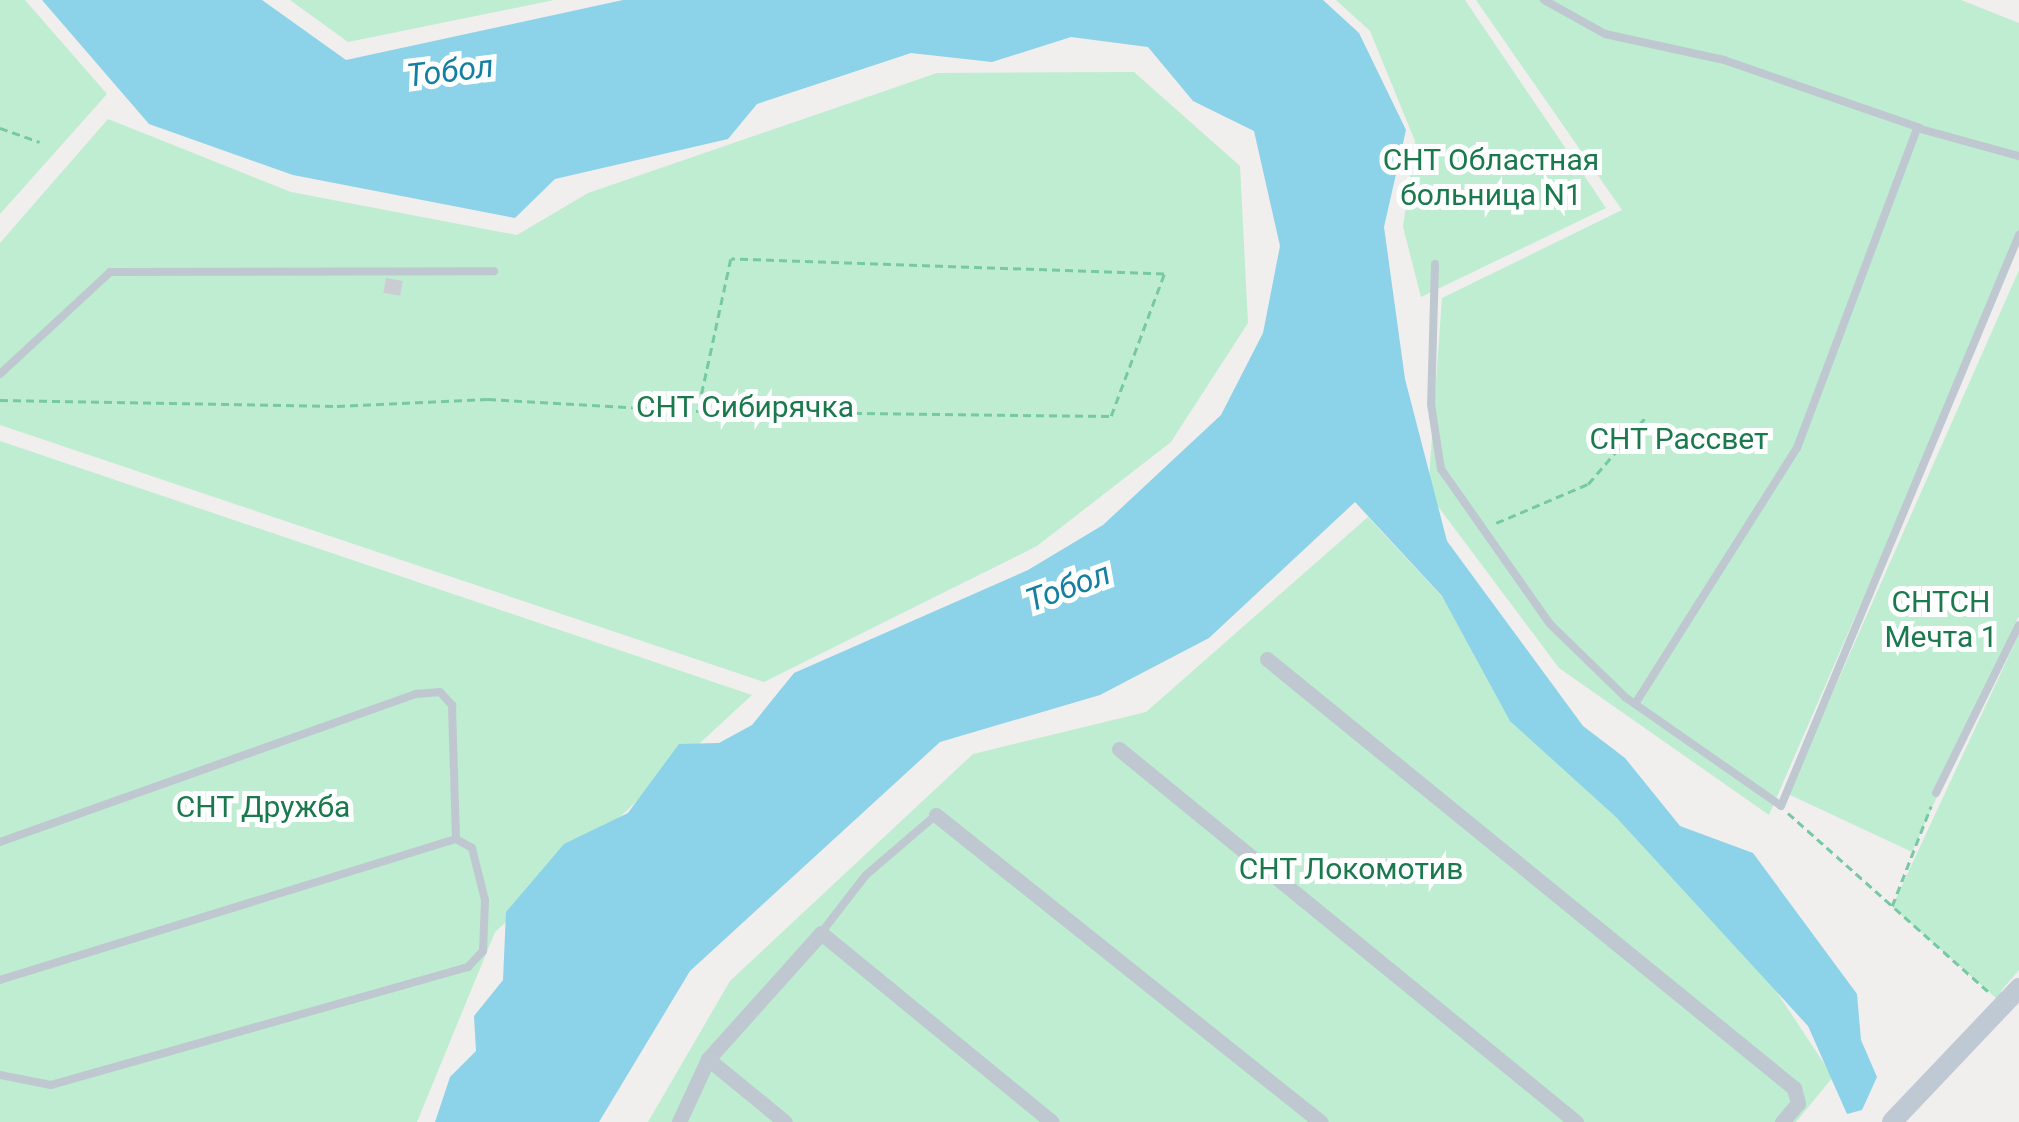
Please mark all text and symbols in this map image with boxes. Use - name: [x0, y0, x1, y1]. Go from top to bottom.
- water label: Тобол: [404, 47, 496, 95]
- park label: СНТ Областная больница N1: [1383, 142, 1599, 212]
- park label: СНТ Сибирячка: [636, 389, 854, 425]
- park label: СНТ Рассвет: [1589, 421, 1769, 457]
- water label: Тобол: [1020, 554, 1116, 620]
- park label: СНТСН Мечта 1: [1884, 584, 1998, 654]
- park label: СНТ Дружба: [175, 789, 351, 825]
- park label: СНТ Локомотив: [1238, 851, 1464, 887]

